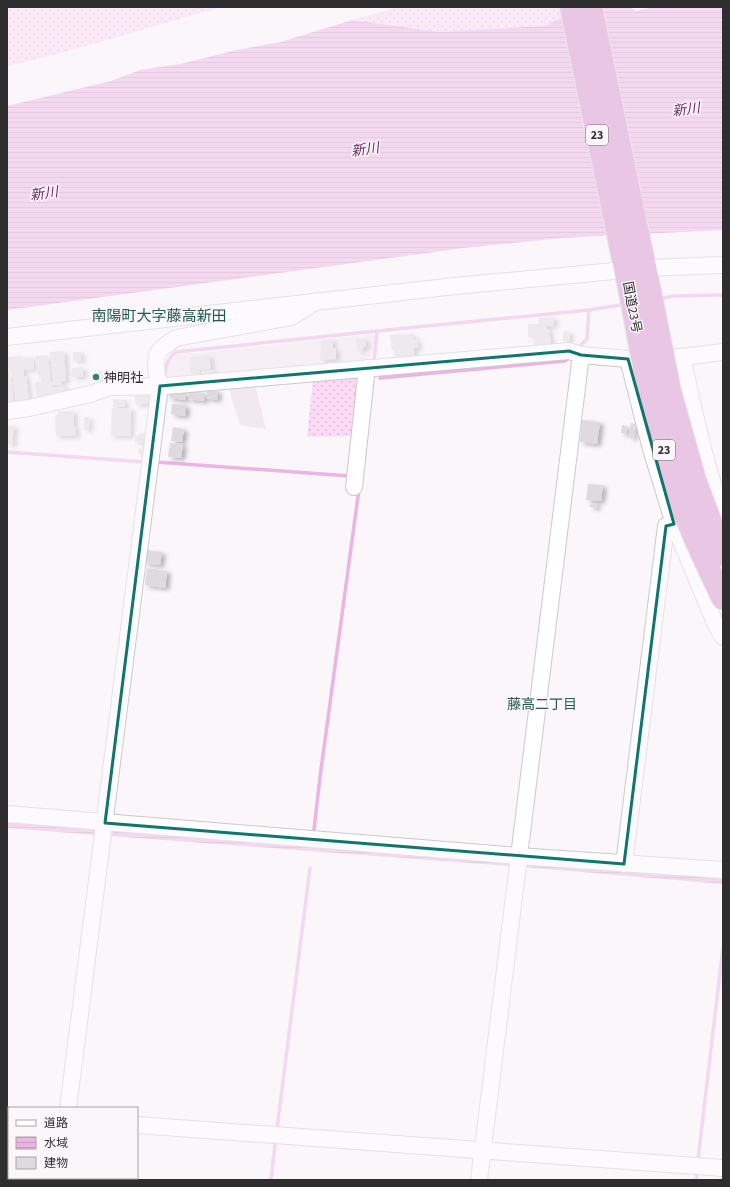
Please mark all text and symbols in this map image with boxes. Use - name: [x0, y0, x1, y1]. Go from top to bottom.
- water label: 新川: [671, 98, 703, 122]
- road number: 23: [586, 125, 608, 145]
- water label: 新川: [350, 138, 382, 162]
- water label: 新川: [29, 182, 61, 206]
- street label: 国道23号: [618, 280, 646, 334]
- district label: 南陽町大字藤高新田: [91, 306, 227, 327]
- place label: 神明社: [104, 369, 143, 387]
- marker: 神明社: [91, 372, 101, 382]
- road number: 23: [653, 440, 675, 460]
- district label: 藤高二丁目: [507, 695, 577, 715]
- legend: [8, 1107, 138, 1179]
- text: 道路: [44, 1115, 68, 1132]
- text: 水域: [44, 1135, 68, 1152]
- text: 建物: [44, 1155, 68, 1172]

